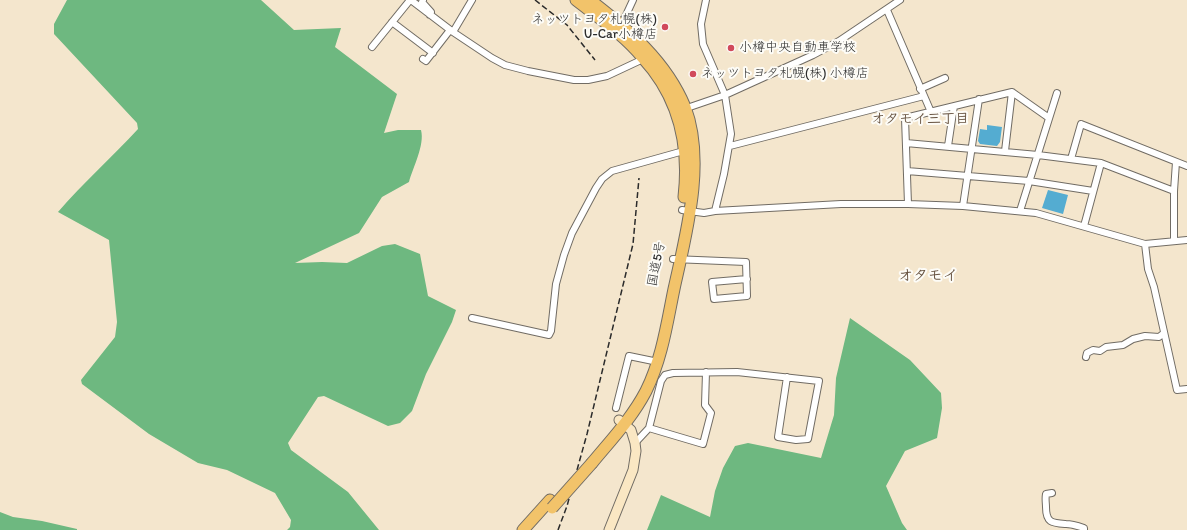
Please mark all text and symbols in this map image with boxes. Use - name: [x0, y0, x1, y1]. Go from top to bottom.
- place label: ネッツトヨタ札幌(株) U-Car小樽店: [532, 12, 657, 43]
- marker: ネッツトヨタ札幌(株) U-Car小樽店: [660, 22, 670, 32]
- place label: 小樽中央自動車学校: [739, 40, 856, 56]
- marker: 小樽中央自動車学校: [726, 43, 736, 53]
- place label: ネッツトヨタ札幌(株) 小樽店: [701, 66, 868, 82]
- marker: ネッツトヨタ札幌(株) 小樽店: [688, 69, 698, 79]
- district label: オタモイ三丁目: [871, 111, 969, 127]
- street label: 国道5号: [645, 240, 669, 288]
- district label: オタモイ: [898, 267, 958, 285]

